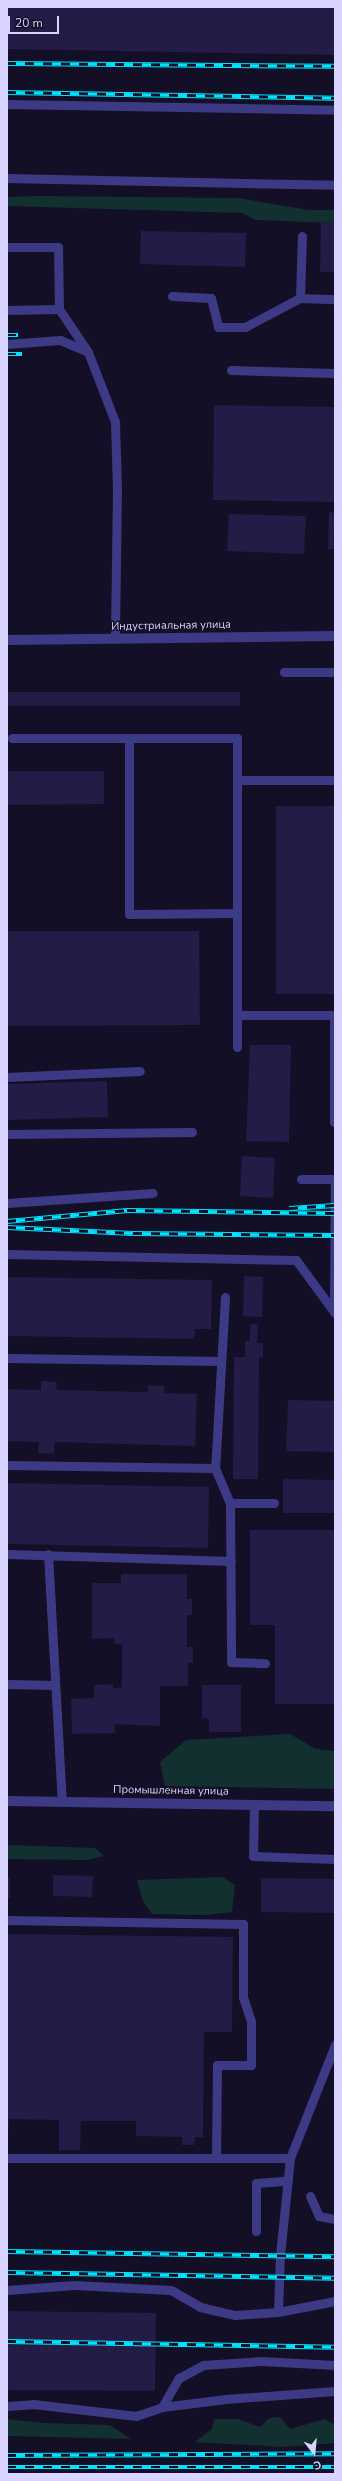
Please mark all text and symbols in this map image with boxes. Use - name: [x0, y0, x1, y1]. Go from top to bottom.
- scale bar: [10, 8, 61, 34]
- text: 20 m: [15, 15, 43, 31]
- street label: Индустриальная улица: [111, 618, 231, 634]
- street label: Промышленная улица: [113, 1783, 229, 1799]
- north arrow: [294, 2433, 334, 2473]
- text: С: [312, 2457, 323, 2473]

